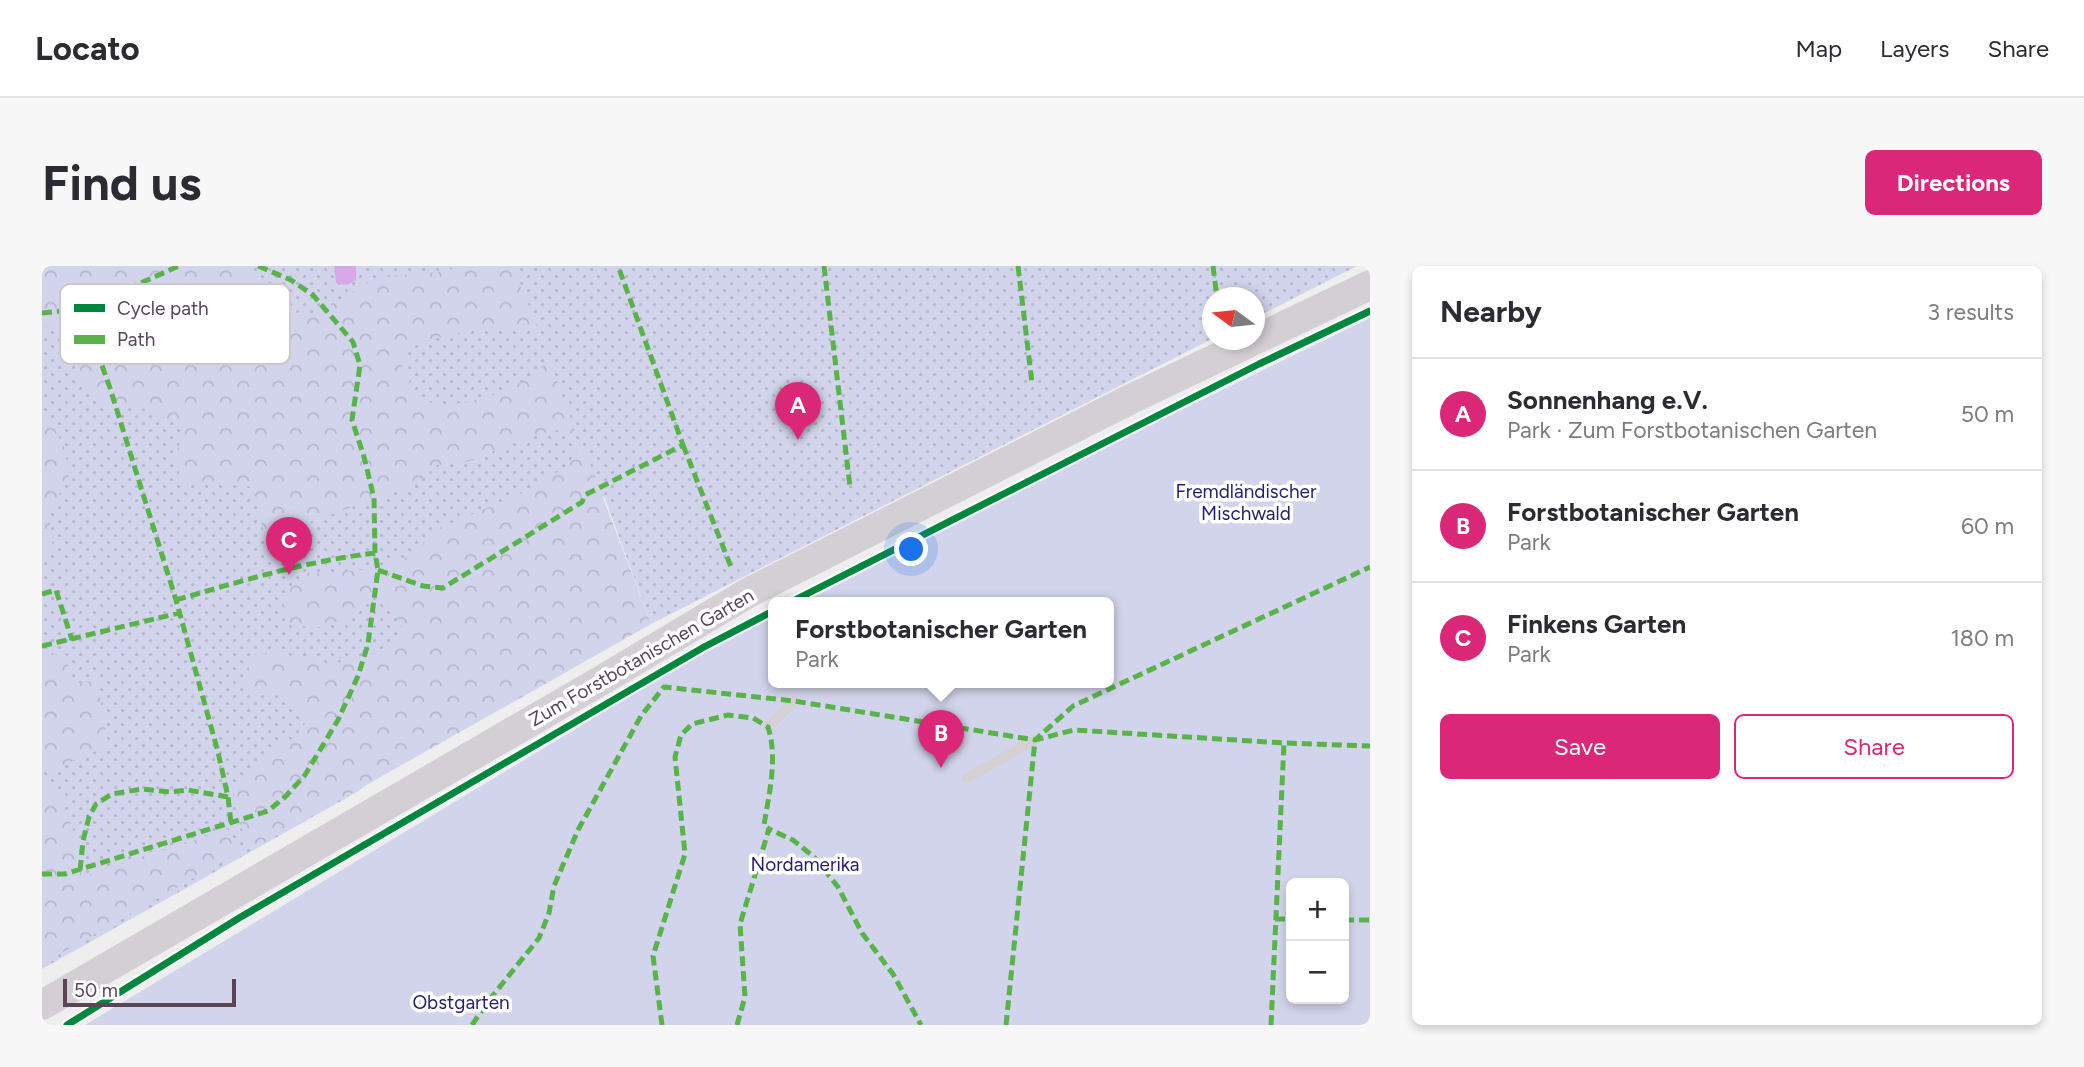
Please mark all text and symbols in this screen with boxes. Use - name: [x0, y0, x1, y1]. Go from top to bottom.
- text: Locato: [35, 29, 140, 68]
- text: Map: [1795, 34, 1842, 63]
- text: Layers: [1880, 34, 1949, 63]
- text: Share: [1987, 34, 2049, 63]
- button: Directions: [1865, 150, 2042, 215]
- text: Find us: [42, 153, 201, 212]
- legend: [60, 284, 290, 364]
- north arrow: [1202, 287, 1265, 350]
- text: Nearby: [1440, 293, 1542, 330]
- text: Cycle path: [117, 297, 209, 320]
- text: 3 results: [1927, 298, 2014, 326]
- text: Path: [117, 328, 155, 351]
- pin: A: [775, 382, 821, 440]
- text: Sonnenhang e.V.: [1507, 384, 1708, 416]
- text: A: [1455, 400, 1471, 428]
- text: 50 m: [1961, 400, 2014, 428]
- text: Park · Zum Forstbotanischen Garten: [1507, 416, 1877, 444]
- park label: Fremdländischer Mischwald: [1176, 480, 1317, 525]
- text: Forstbotanischer Garten: [1507, 496, 1799, 528]
- text: B: [1456, 512, 1470, 540]
- text: 60 m: [1961, 512, 2014, 540]
- pin: C: [266, 517, 312, 575]
- text: Park: [1507, 528, 1551, 556]
- your location: [894, 532, 928, 566]
- street label: Zum Forstbotanischen Garten: [525, 584, 758, 731]
- popup: [768, 597, 1114, 688]
- text: Finkens Garten: [1507, 608, 1686, 640]
- text: Forstbotanischer Garten: [795, 613, 1087, 645]
- text: C: [1455, 624, 1471, 652]
- text: 180 m: [1950, 624, 2014, 652]
- text: Park: [1507, 640, 1551, 668]
- text: Park: [795, 645, 839, 673]
- pin: B: [918, 710, 964, 768]
- button: Save: [1440, 714, 1720, 779]
- button: Share: [1734, 714, 2014, 779]
- park label: Nordamerika: [750, 853, 860, 876]
- map controls: [1286, 878, 1349, 1004]
- button: +: [1286, 878, 1349, 941]
- button: −: [1286, 941, 1349, 1004]
- scale bar: [63, 976, 236, 1008]
- text: 50 m: [74, 979, 118, 1002]
- park label: Obstgarten: [412, 991, 510, 1014]

